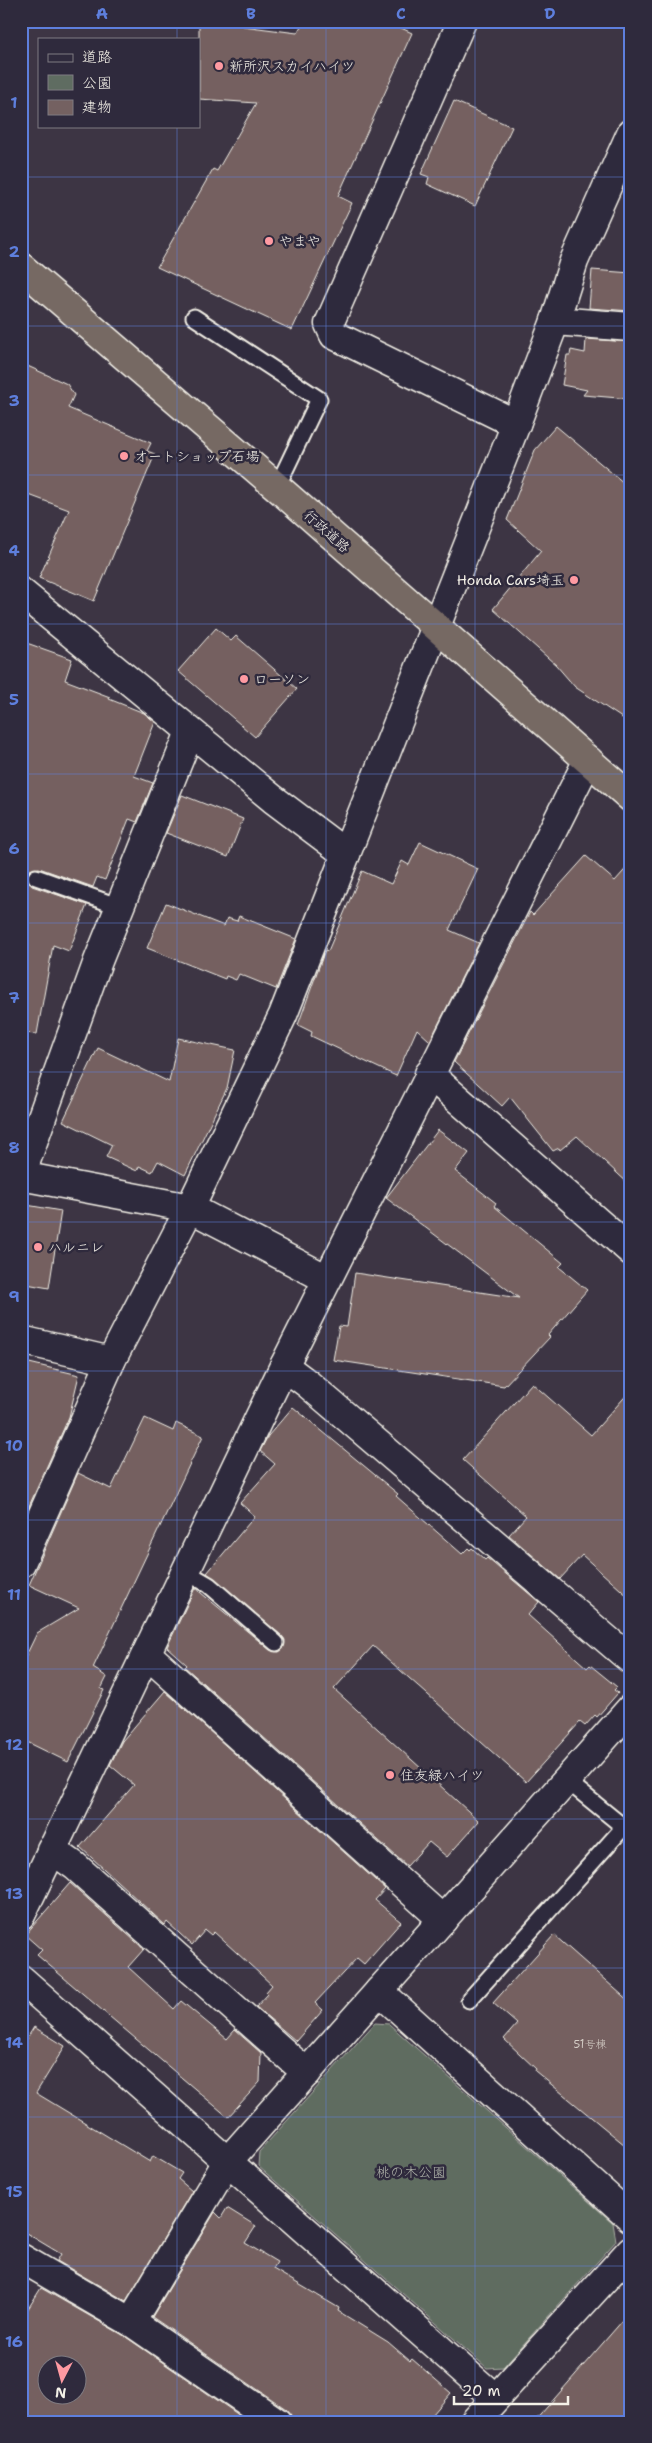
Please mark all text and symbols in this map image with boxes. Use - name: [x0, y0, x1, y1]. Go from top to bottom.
- text: A: [96, 3, 108, 24]
- text: B: [246, 3, 256, 24]
- text: C: [396, 3, 406, 24]
- text: D: [544, 3, 556, 24]
- legend: [38, 38, 200, 128]
- text: 道路: [82, 47, 112, 67]
- place label: 新所沢スカイハイツ: [229, 57, 355, 75]
- marker: 新所沢スカイハイツ: [213, 60, 225, 72]
- text: 公園: [82, 73, 112, 93]
- text: 1: [10, 92, 18, 113]
- text: 建物: [82, 97, 112, 117]
- place label: やまや: [279, 232, 321, 250]
- marker: やまや: [263, 235, 275, 247]
- text: 2: [8, 241, 20, 262]
- text: 3: [8, 390, 20, 411]
- place label: オートショップ石場: [134, 447, 259, 465]
- marker: オートショップ石場: [118, 450, 130, 462]
- street label: 行政道路: [300, 506, 354, 556]
- text: 4: [8, 540, 20, 561]
- place label: Honda Cars埼玉: [457, 571, 564, 589]
- marker: Honda Cars埼玉: [568, 574, 580, 586]
- place label: ローソン: [254, 670, 310, 688]
- marker: ローソン: [238, 673, 250, 685]
- text: 5: [9, 689, 19, 710]
- text: 6: [8, 838, 20, 859]
- text: 7: [8, 987, 20, 1008]
- text: 8: [8, 1137, 20, 1158]
- place label: ハルニレ: [48, 1238, 104, 1256]
- marker: ハルニレ: [32, 1241, 44, 1253]
- text: 9: [8, 1286, 20, 1307]
- text: 10: [5, 1435, 23, 1456]
- text: 11: [7, 1584, 21, 1605]
- text: 12: [5, 1734, 23, 1755]
- place label: 住友緑ハイツ: [400, 1766, 484, 1784]
- marker: 住友緑ハイツ: [384, 1769, 396, 1781]
- text: 13: [5, 1883, 23, 1904]
- text: 14: [5, 2032, 23, 2053]
- house number: 51号棟: [574, 2037, 606, 2052]
- park label: 桃の木公園: [376, 2163, 446, 2181]
- text: 15: [5, 2181, 23, 2202]
- text: 16: [5, 2331, 23, 2352]
- north arrow: [38, 2356, 88, 2406]
- scale bar: [454, 2373, 568, 2405]
- text: 20 m: [462, 2381, 501, 2401]
- text: N: [54, 2383, 67, 2402]

